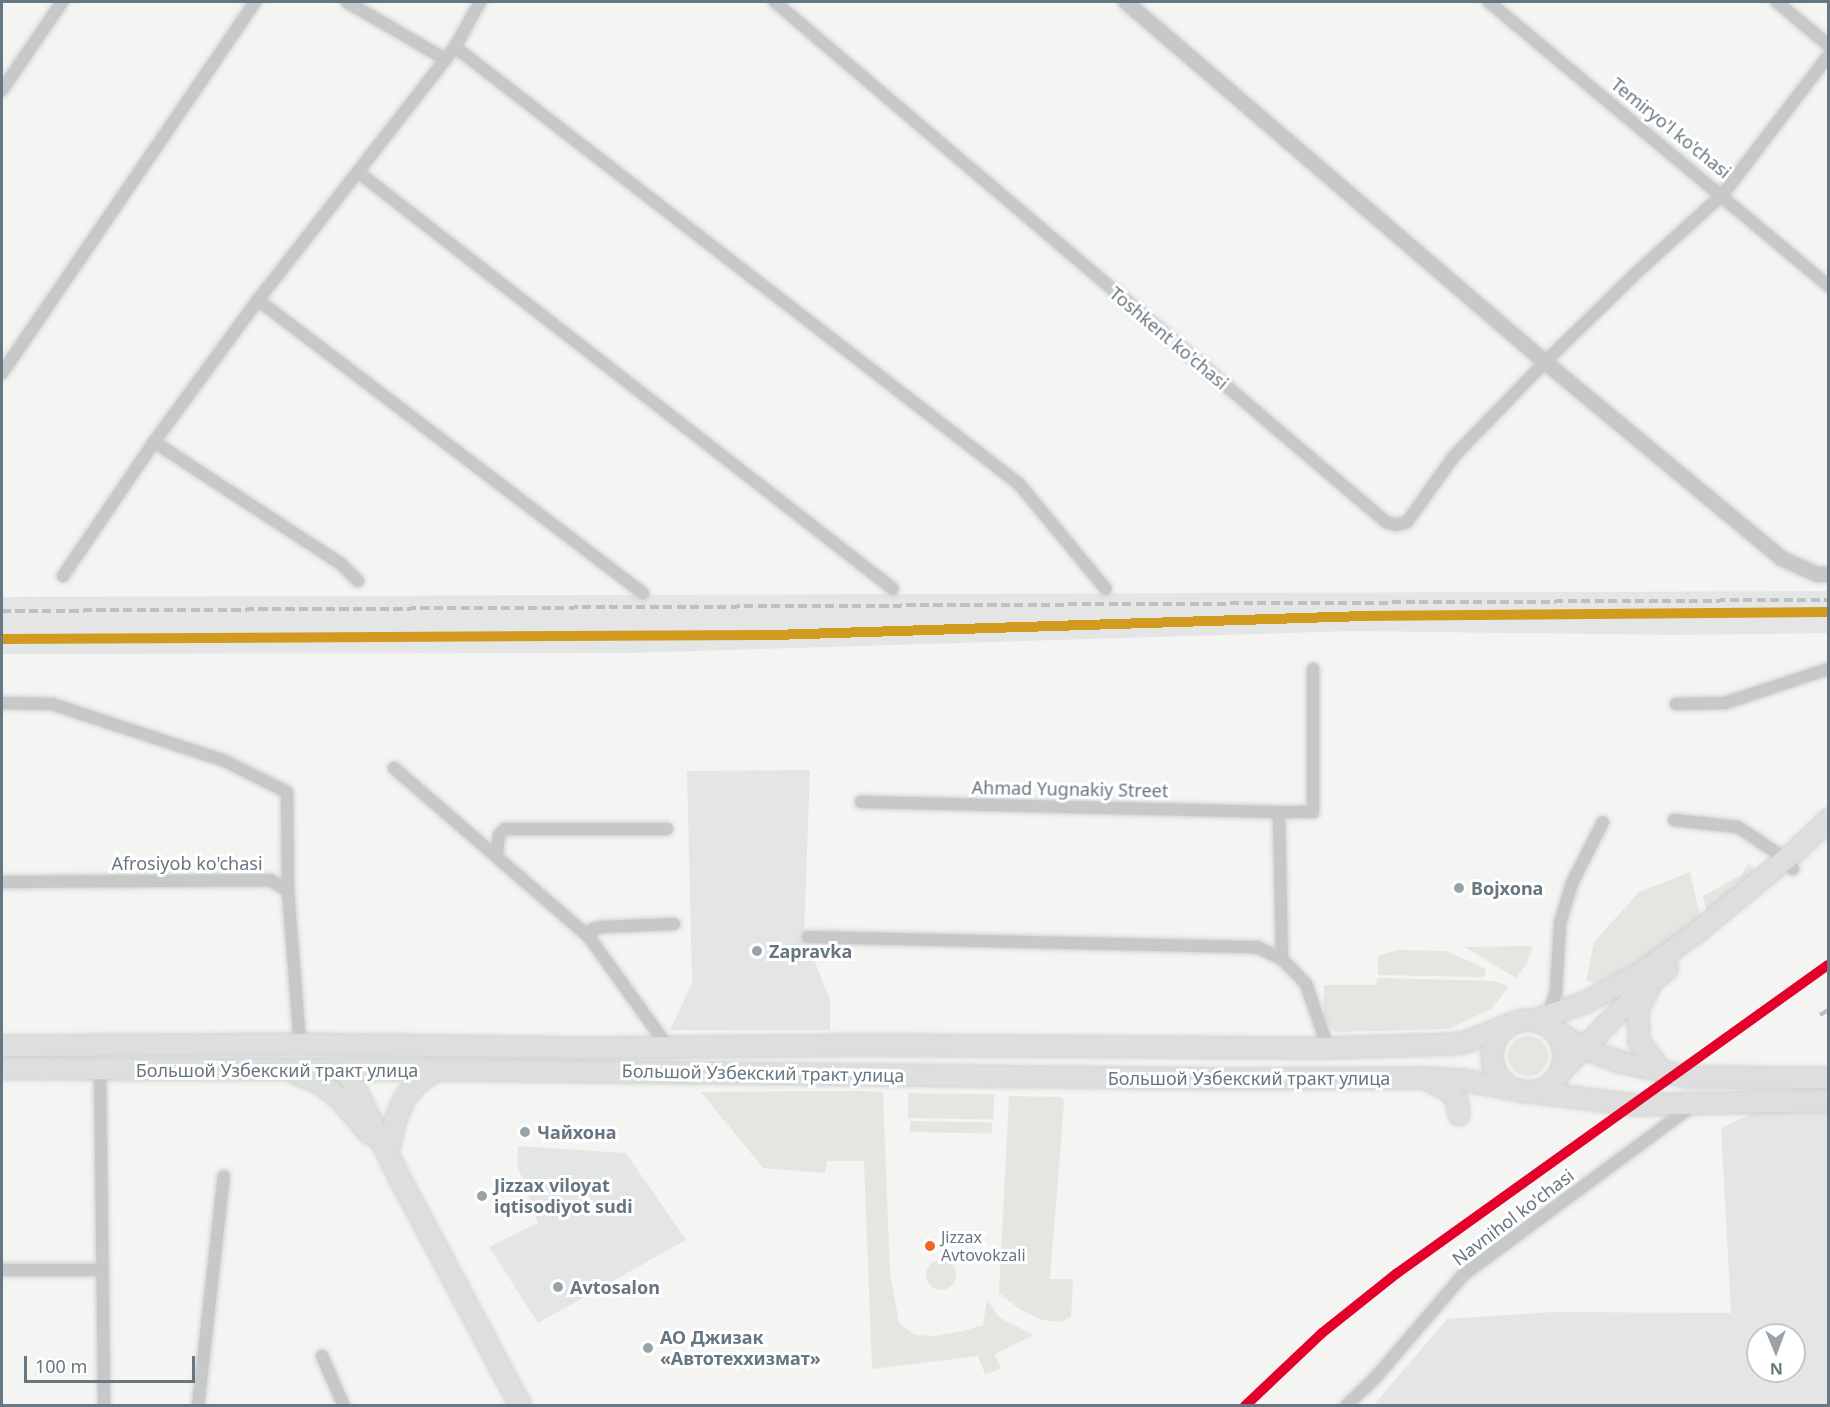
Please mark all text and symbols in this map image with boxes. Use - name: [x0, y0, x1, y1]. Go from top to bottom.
- street label: Temiryo'l ko'chasi: [1607, 73, 1735, 183]
- street label: Toshkent ko'chasi: [1105, 282, 1233, 394]
- street label: Ahmad Yugnakiy Street: [971, 776, 1169, 802]
- street label: Afrosiyob ko'chasi: [111, 852, 263, 874]
- place label: Bojxona: [1471, 877, 1543, 899]
- marker: Bojxona: [1452, 881, 1466, 895]
- place label: Zapravka: [769, 940, 852, 962]
- marker: Zapravka: [750, 944, 764, 958]
- street label: Большой Узбекский тракт улица: [136, 1059, 418, 1081]
- street label: Большой Узбекский тракт улица: [622, 1060, 904, 1086]
- street label: Большой Узбекский тракт улица: [1108, 1067, 1390, 1089]
- place label: Чайхона: [537, 1121, 617, 1143]
- marker: Чайхона: [518, 1125, 532, 1139]
- street label: Navnihol ko'chasi: [1448, 1164, 1578, 1270]
- place label: Jizzax viloyat iqtisodiyot sudi: [494, 1175, 633, 1218]
- marker: Jizzax viloyat iqtisodiyot sudi: [475, 1189, 489, 1203]
- place label: Jizzax Avtovokzali: [941, 1227, 1026, 1265]
- marker: Jizzax Avtovokzali: [924, 1240, 936, 1252]
- place label: Avtosalon: [570, 1276, 660, 1298]
- marker: Avtosalon: [551, 1280, 565, 1294]
- north arrow: [1746, 1323, 1806, 1383]
- place label: АО Джизак «Автотеххизмат»: [660, 1327, 821, 1370]
- marker: АО Джизак «Автотеххизмат»: [641, 1341, 655, 1355]
- scale bar: [27, 1344, 198, 1382]
- text: 100 m: [35, 1354, 87, 1378]
- text: N: [1770, 1358, 1783, 1380]

